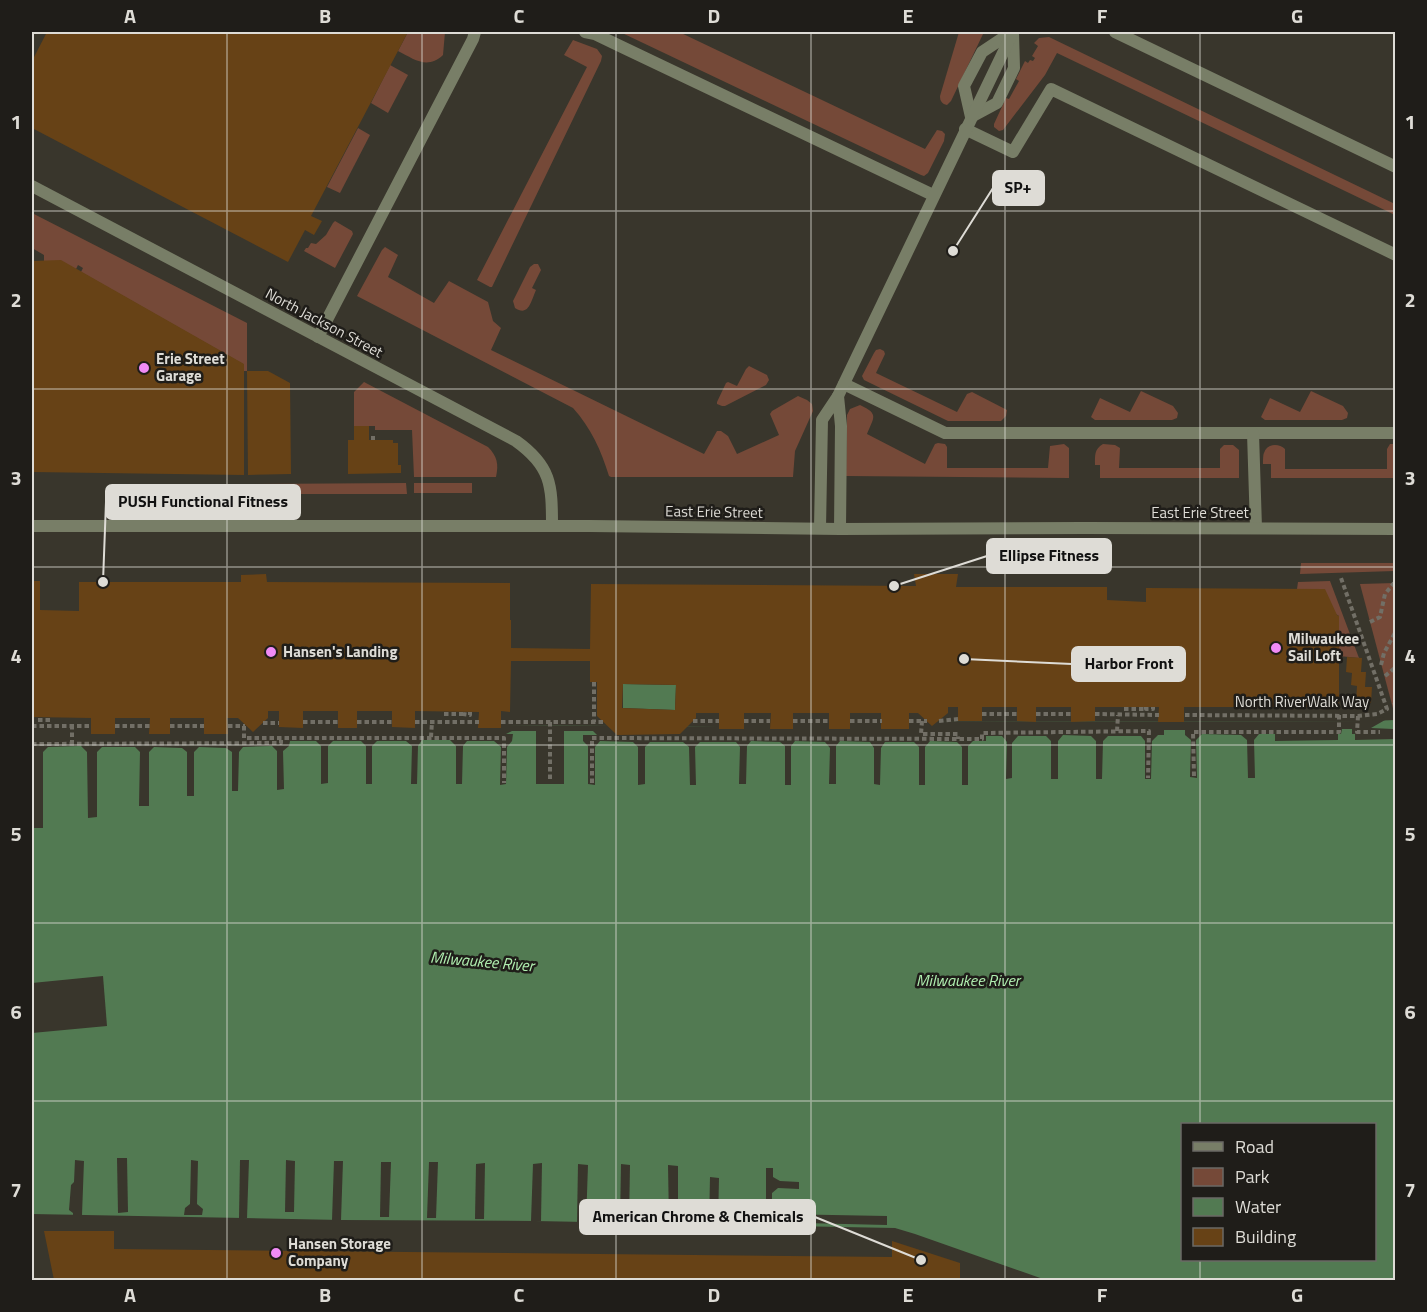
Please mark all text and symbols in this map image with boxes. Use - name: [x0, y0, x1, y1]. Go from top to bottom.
- text: A: [124, 0, 136, 31]
- text: B: [319, 0, 331, 31]
- text: C: [514, 0, 525, 31]
- text: D: [708, 0, 720, 31]
- text: E: [902, 0, 914, 31]
- text: F: [1097, 0, 1108, 31]
- text: G: [1291, 0, 1303, 31]
- text: 1: [10, 106, 22, 137]
- text: 1: [1404, 106, 1416, 137]
- callout: SP+: [993, 171, 1044, 205]
- text: SP+: [1004, 175, 1032, 199]
- street label: North Jackson Street: [261, 282, 388, 364]
- text: 2: [10, 284, 22, 315]
- text: 2: [1404, 284, 1416, 315]
- place label: Erie Street Garage: [156, 347, 225, 387]
- marker: Erie Street Garage: [137, 361, 151, 375]
- text: 3: [10, 462, 22, 493]
- text: 3: [1404, 462, 1416, 493]
- callout: PUSH Functional Fitness: [106, 485, 300, 519]
- text: PUSH Functional Fitness: [118, 489, 288, 513]
- street label: East Erie Street: [665, 499, 764, 524]
- street label: East Erie Street: [1151, 501, 1250, 524]
- callout: Ellipse Fitness: [987, 539, 1111, 573]
- text: Ellipse Fitness: [999, 543, 1099, 567]
- place label: Milwaukee Sail Loft: [1288, 627, 1360, 667]
- text: 4: [10, 640, 22, 671]
- place label: Hansen's Landing: [283, 640, 397, 663]
- text: 4: [1404, 640, 1416, 671]
- marker: Milwaukee Sail Loft: [1269, 641, 1283, 655]
- marker: Hansen's Landing: [264, 645, 278, 659]
- callout: Harbor Front: [1072, 647, 1185, 681]
- text: Harbor Front: [1084, 651, 1174, 675]
- street label: North RiverWalk Way: [1235, 690, 1369, 713]
- text: 5: [10, 818, 22, 849]
- text: 5: [1404, 818, 1416, 849]
- water label: Milwaukee River: [429, 945, 537, 978]
- water label: Milwaukee River: [916, 968, 1022, 992]
- text: 6: [10, 996, 22, 1027]
- text: 6: [1404, 996, 1416, 1027]
- legend: [1181, 1123, 1376, 1261]
- text: Road: [1235, 1133, 1274, 1160]
- text: Park: [1235, 1163, 1270, 1190]
- text: 7: [10, 1174, 22, 1205]
- text: 7: [1404, 1174, 1416, 1205]
- text: Water: [1235, 1193, 1281, 1220]
- callout: American Chrome & Chemicals: [580, 1200, 815, 1234]
- text: American Chrome & Chemicals: [592, 1204, 804, 1228]
- text: Building: [1235, 1223, 1296, 1250]
- place label: Hansen Storage Company: [288, 1232, 391, 1272]
- marker: Hansen Storage Company: [269, 1246, 283, 1260]
- text: A: [124, 1279, 136, 1310]
- text: B: [319, 1279, 331, 1310]
- text: C: [514, 1279, 525, 1310]
- text: D: [708, 1279, 720, 1310]
- text: E: [902, 1279, 914, 1310]
- text: F: [1097, 1279, 1108, 1310]
- text: G: [1291, 1279, 1303, 1310]

